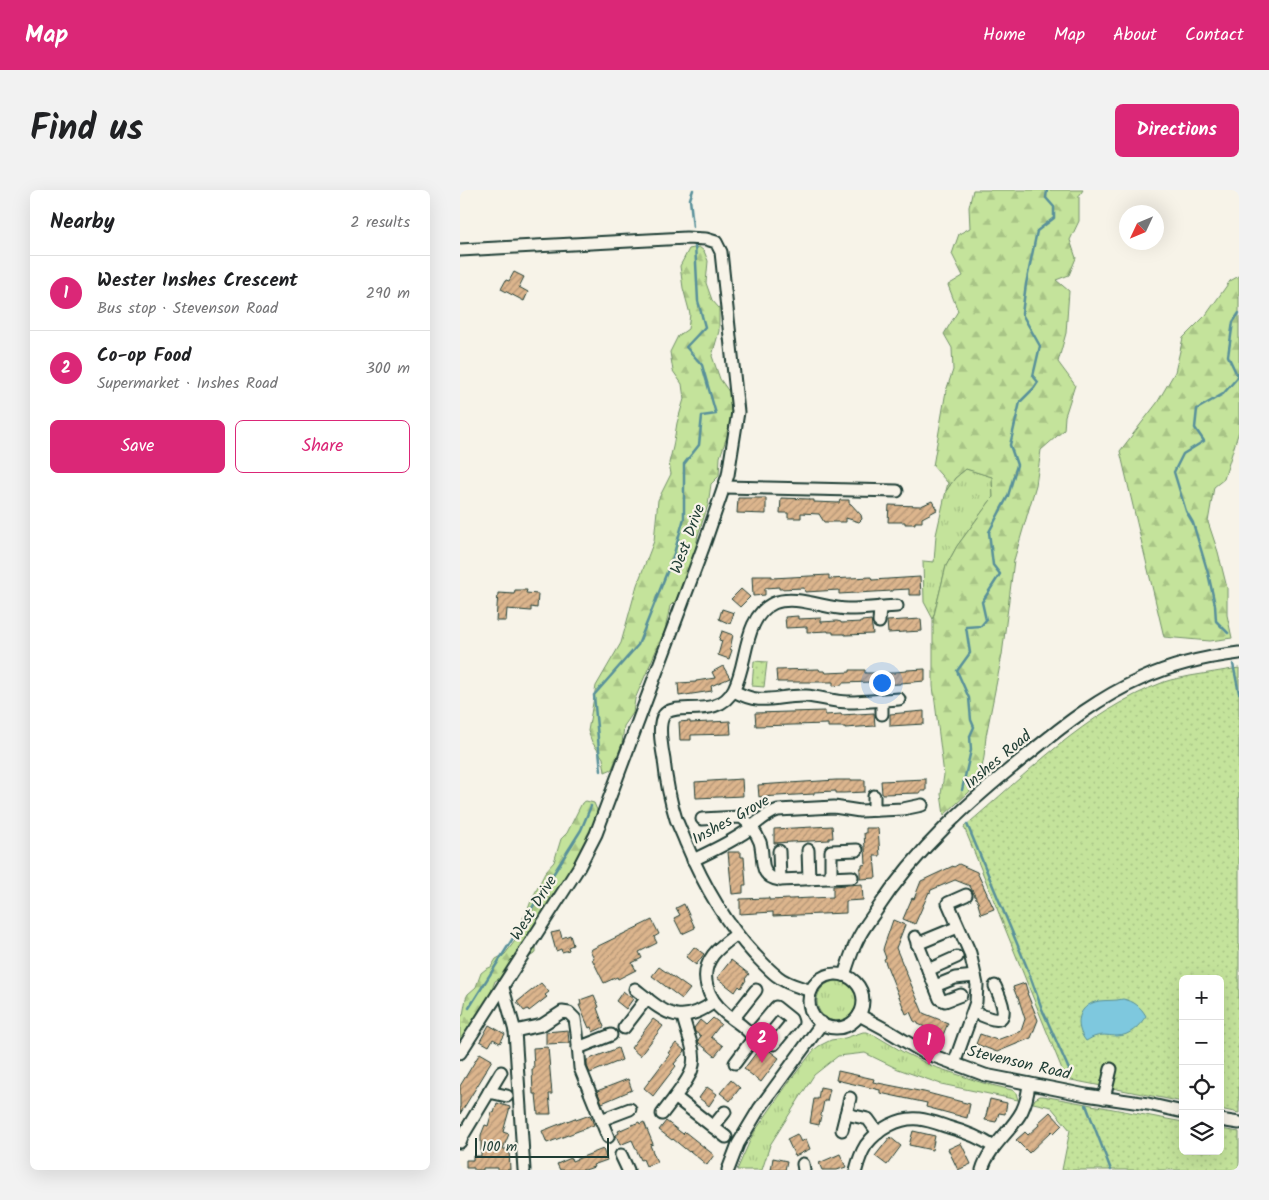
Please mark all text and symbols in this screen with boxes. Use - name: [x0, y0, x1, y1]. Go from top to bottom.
- text: Map: [25, 16, 68, 55]
- text: Home: [983, 21, 1026, 50]
- text: Map: [1054, 21, 1085, 50]
- text: About: [1113, 21, 1157, 50]
- text: Contact: [1185, 21, 1244, 50]
- text: Find us: [30, 102, 143, 158]
- button: Directions: [1115, 104, 1239, 157]
- north arrow: [1119, 205, 1164, 250]
- text: Nearby: [50, 206, 115, 239]
- text: 2 results: [350, 210, 410, 235]
- text: Wester Inshes Crescent: [97, 266, 298, 296]
- text: 1: [64, 281, 68, 306]
- text: 290 m: [366, 281, 410, 306]
- text: Bus stop · Stevenson Road: [97, 296, 278, 321]
- text: Co-op Food: [97, 341, 192, 371]
- text: 2: [61, 356, 71, 381]
- text: 300 m: [366, 356, 410, 381]
- text: Supermarket · Inshes Road: [97, 371, 278, 396]
- button: Save: [50, 420, 225, 473]
- button: Share: [235, 420, 410, 473]
- street label: West Drive: [664, 501, 712, 577]
- your location: [869, 670, 895, 696]
- street label: Inshes Road: [959, 724, 1038, 796]
- street label: Inshes Grove: [688, 788, 774, 852]
- street label: West Drive: [504, 871, 564, 945]
- map controls: [1179, 975, 1224, 1155]
- button: +: [1179, 975, 1224, 1020]
- button: −: [1179, 1020, 1224, 1065]
- pin: 2: [746, 1022, 778, 1063]
- pin: 1: [913, 1024, 945, 1065]
- street label: Stevenson Road: [965, 1039, 1074, 1087]
- button: locate: [1179, 1065, 1224, 1110]
- button: layers: [1179, 1110, 1224, 1155]
- scale bar: [475, 1135, 609, 1158]
- text: 100 m: [482, 1136, 517, 1158]

